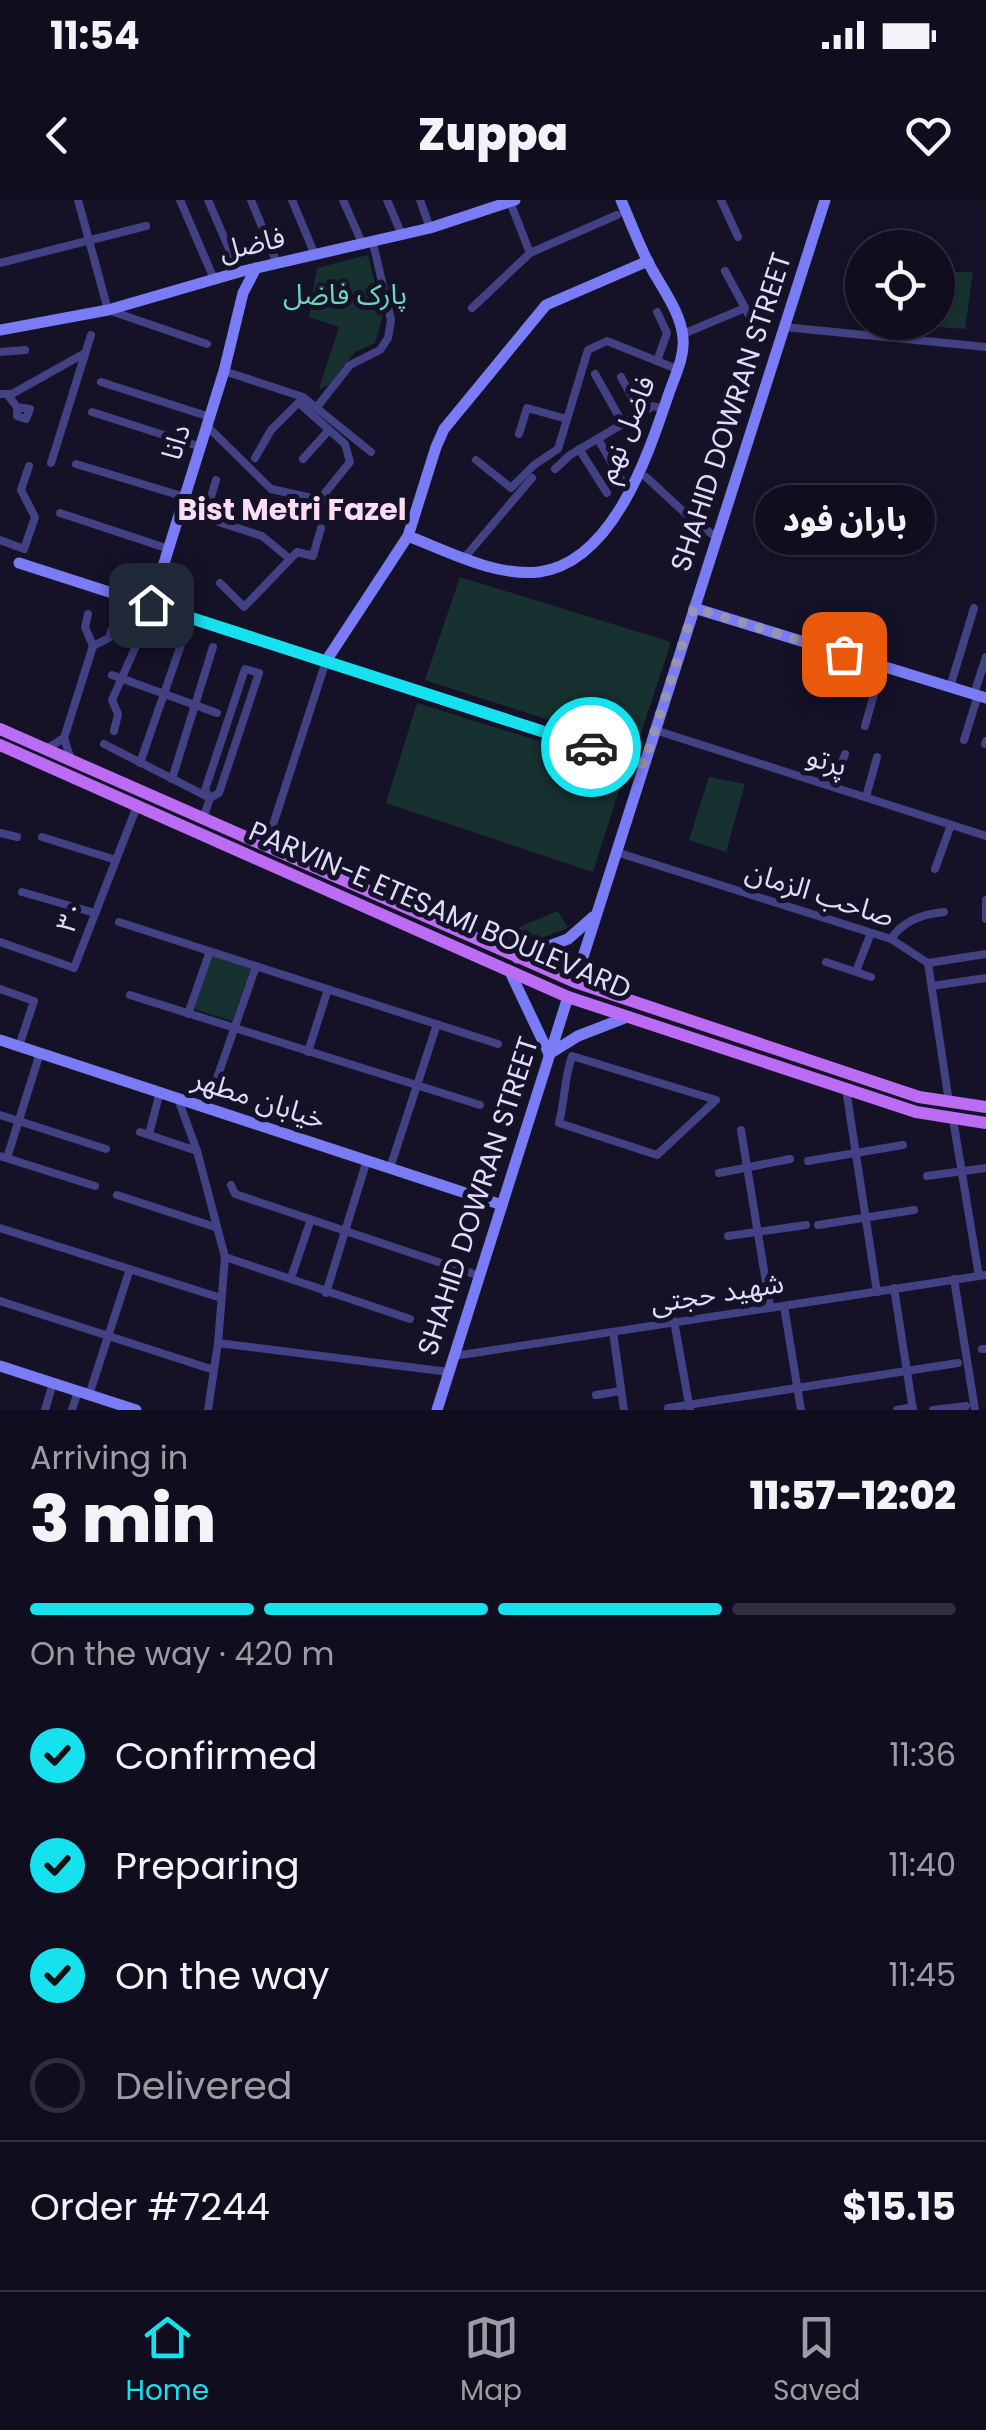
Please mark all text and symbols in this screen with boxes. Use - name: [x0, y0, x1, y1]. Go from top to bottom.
- text: 11:54: [50, 9, 140, 62]
- text: Zuppa: [418, 103, 568, 166]
- icon: back: [30, 108, 85, 163]
- icon: heart: [901, 108, 956, 163]
- street label: فاضل: [215, 218, 289, 270]
- map controls: [845, 230, 955, 340]
- button: locate: [845, 230, 955, 340]
- street label: SHAHID DOWRAN STREET: [661, 248, 801, 576]
- park label: پارک فاضل: [283, 275, 407, 314]
- street label: فاضل نهم: [587, 370, 667, 489]
- street label: دانا: [152, 419, 200, 465]
- callout: باران فود: [754, 484, 934, 554]
- district label: Bist Metri Fazel: [177, 488, 407, 531]
- text: باران فود: [783, 497, 907, 542]
- pin: [109, 563, 194, 648]
- icon: home: [124, 578, 179, 633]
- pin: [802, 612, 887, 697]
- icon: bag: [817, 627, 872, 682]
- courier: [541, 697, 641, 797]
- icon: car: [564, 720, 619, 775]
- street label: پرتو: [802, 736, 852, 786]
- street label: PARVIN-E ETESAMI BOULEVARD: [243, 812, 637, 1008]
- street label: صاحب الزمان: [741, 852, 899, 936]
- street label: ۳۰: [46, 894, 94, 938]
- street label: SHAHID DOWRAN STREET: [408, 1032, 548, 1360]
- street label: خیابان مطهر: [187, 1059, 330, 1139]
- street label: شهید حجتی: [648, 1263, 786, 1323]
- text: Arriving in: [30, 1435, 188, 1480]
- text: 11:57–12:02: [750, 1469, 956, 1522]
- text: 3 min: [30, 1474, 216, 1565]
- text: On the way · 420 m: [30, 1631, 335, 1676]
- icon: check: [30, 1728, 85, 1783]
- text: Confirmed: [115, 1729, 317, 1782]
- text: 11:36: [890, 1732, 956, 1777]
- icon: check: [30, 1838, 85, 1893]
- text: Preparing: [115, 1839, 300, 1892]
- text: 11:40: [888, 1842, 956, 1887]
- icon: check: [30, 1948, 85, 2003]
- text: On the way: [115, 1949, 329, 2002]
- text: 11:45: [888, 1952, 956, 1997]
- text: Delivered: [115, 2059, 292, 2112]
- text: Order #7244: [30, 2180, 270, 2233]
- text: $15.15: [842, 2180, 956, 2233]
- tab: Home: [126, 2310, 209, 2412]
- tab: Map: [460, 2310, 522, 2412]
- tab: Saved: [773, 2310, 860, 2412]

